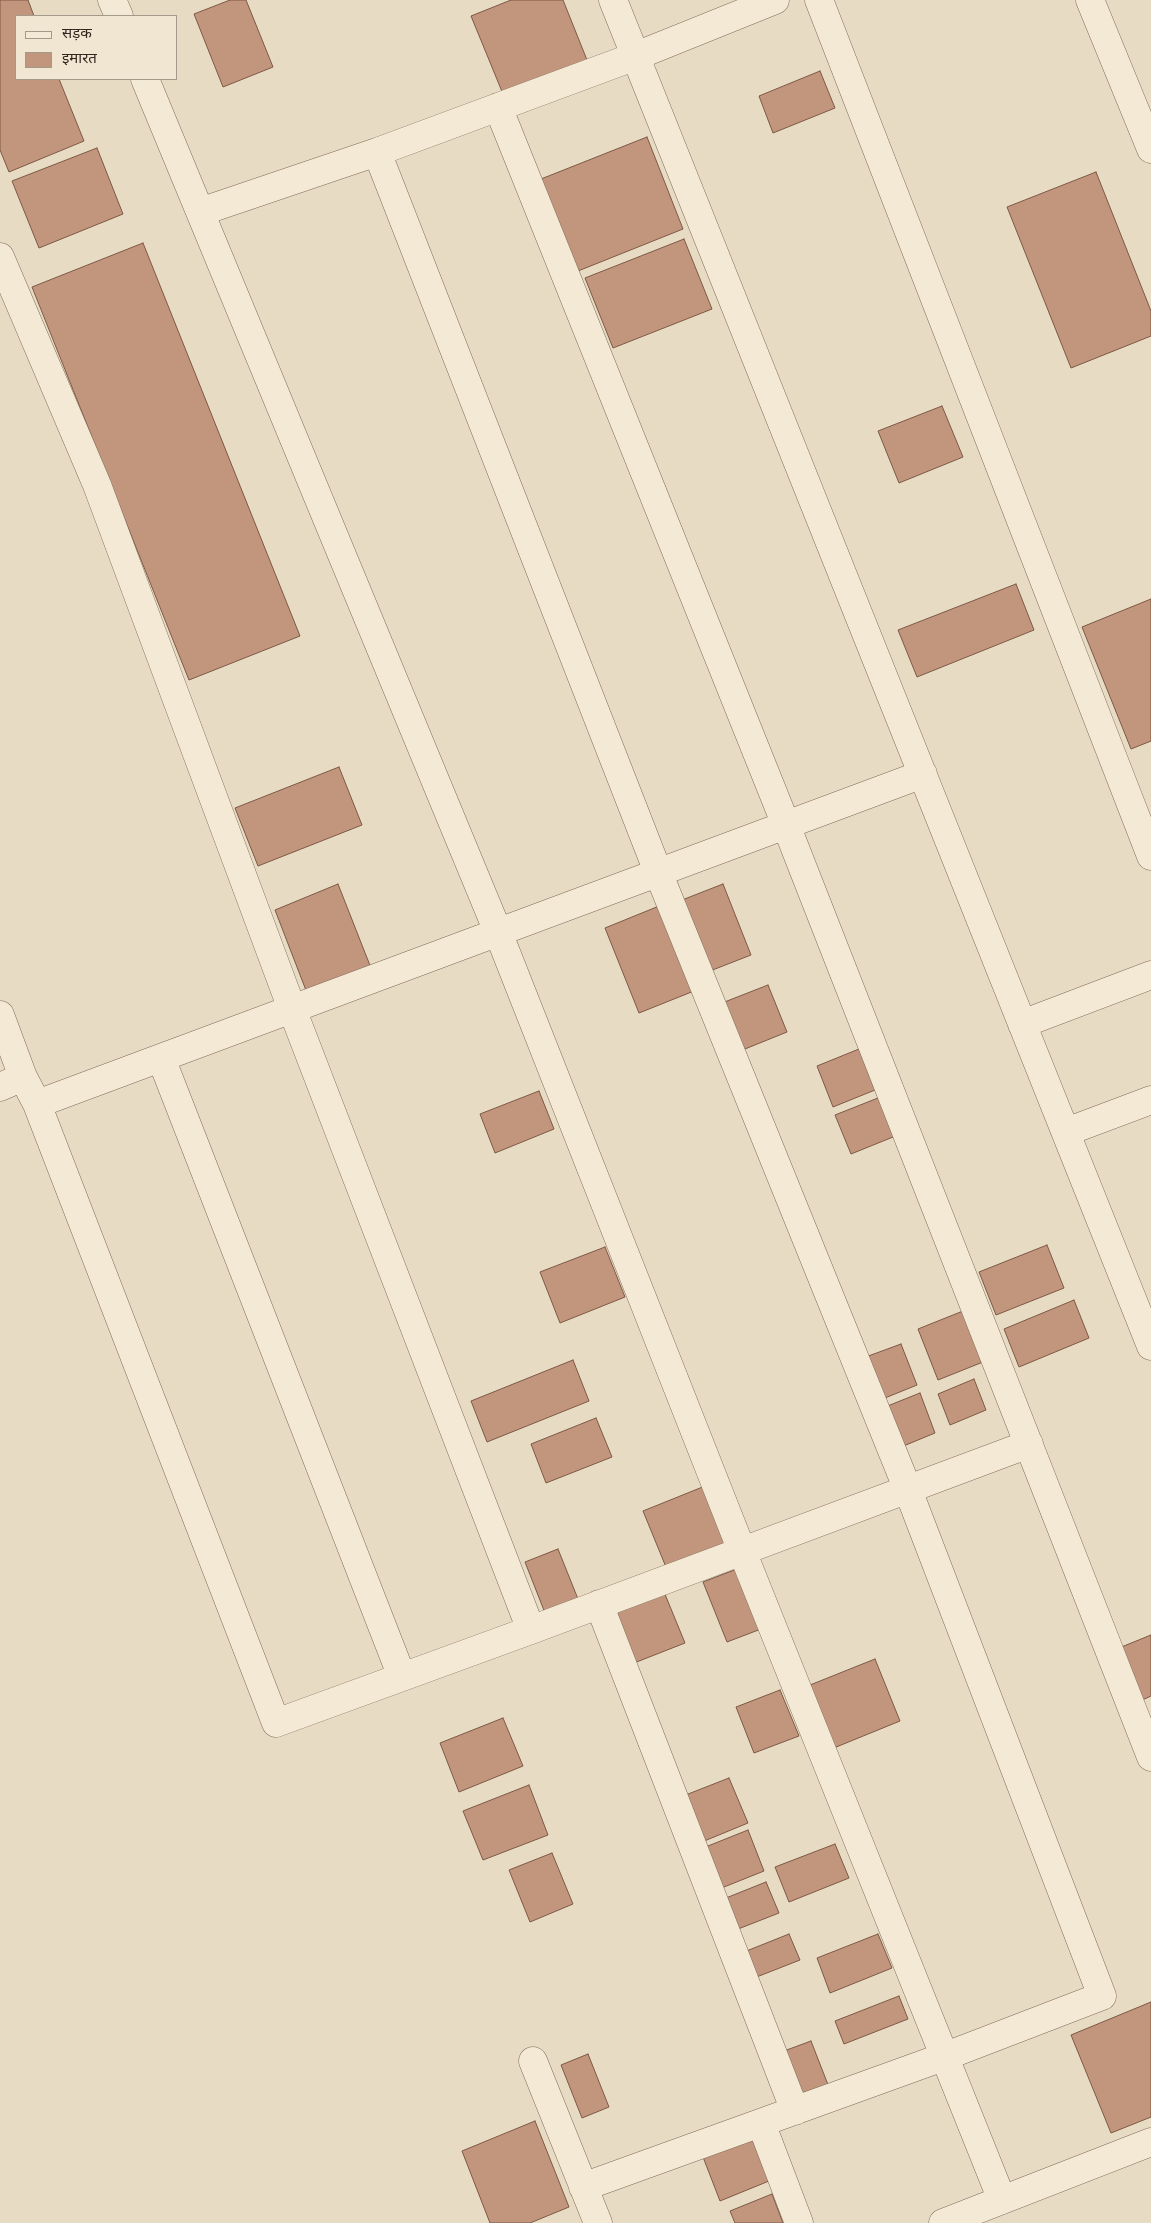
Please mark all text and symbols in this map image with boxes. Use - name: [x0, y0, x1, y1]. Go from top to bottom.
- legend: [15, 15, 178, 80]
- text: सड़क: [62, 25, 92, 41]
- text: इमारत: [62, 50, 97, 66]

